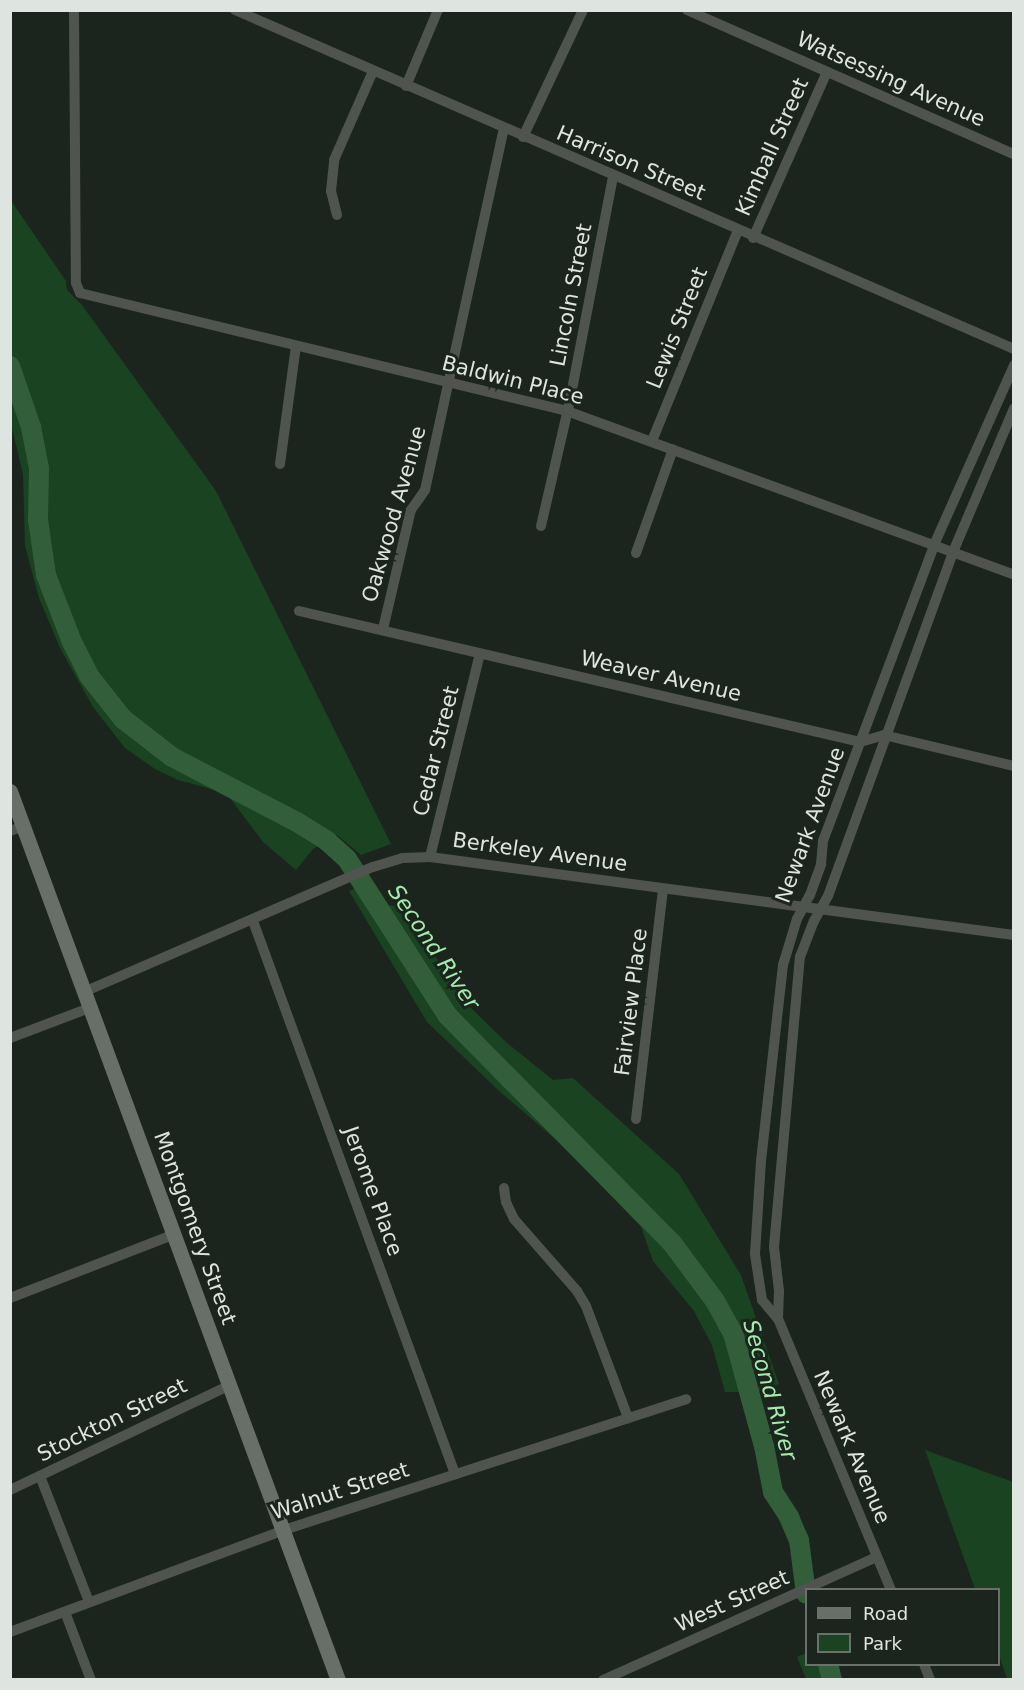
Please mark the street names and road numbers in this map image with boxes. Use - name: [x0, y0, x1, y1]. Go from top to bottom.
- street label: Watsessing Avenue: [793, 26, 989, 132]
- street label: Kimball Street: [730, 74, 814, 220]
- street label: Harrison Street: [553, 120, 709, 206]
- street label: Lincoln Street: [545, 221, 597, 369]
- street label: Lewis Street: [641, 264, 713, 392]
- street label: Baldwin Place: [439, 350, 587, 410]
- street label: Oakwood Avenue: [357, 423, 431, 605]
- street label: Weaver Avenue: [578, 645, 744, 707]
- street label: Cedar Street: [408, 683, 464, 819]
- street label: Newark Avenue: [770, 744, 850, 906]
- street label: Berkeley Avenue: [451, 827, 629, 877]
- street label: Fairview Place: [609, 927, 653, 1077]
- street label: Jerome Place: [338, 1123, 408, 1259]
- street label: Montgomery Street: [148, 1128, 242, 1328]
- street label: Newark Avenue: [808, 1367, 896, 1527]
- street label: Stockton Street: [33, 1373, 191, 1467]
- street label: Walnut Street: [268, 1457, 412, 1525]
- street label: West Street: [671, 1565, 793, 1637]

